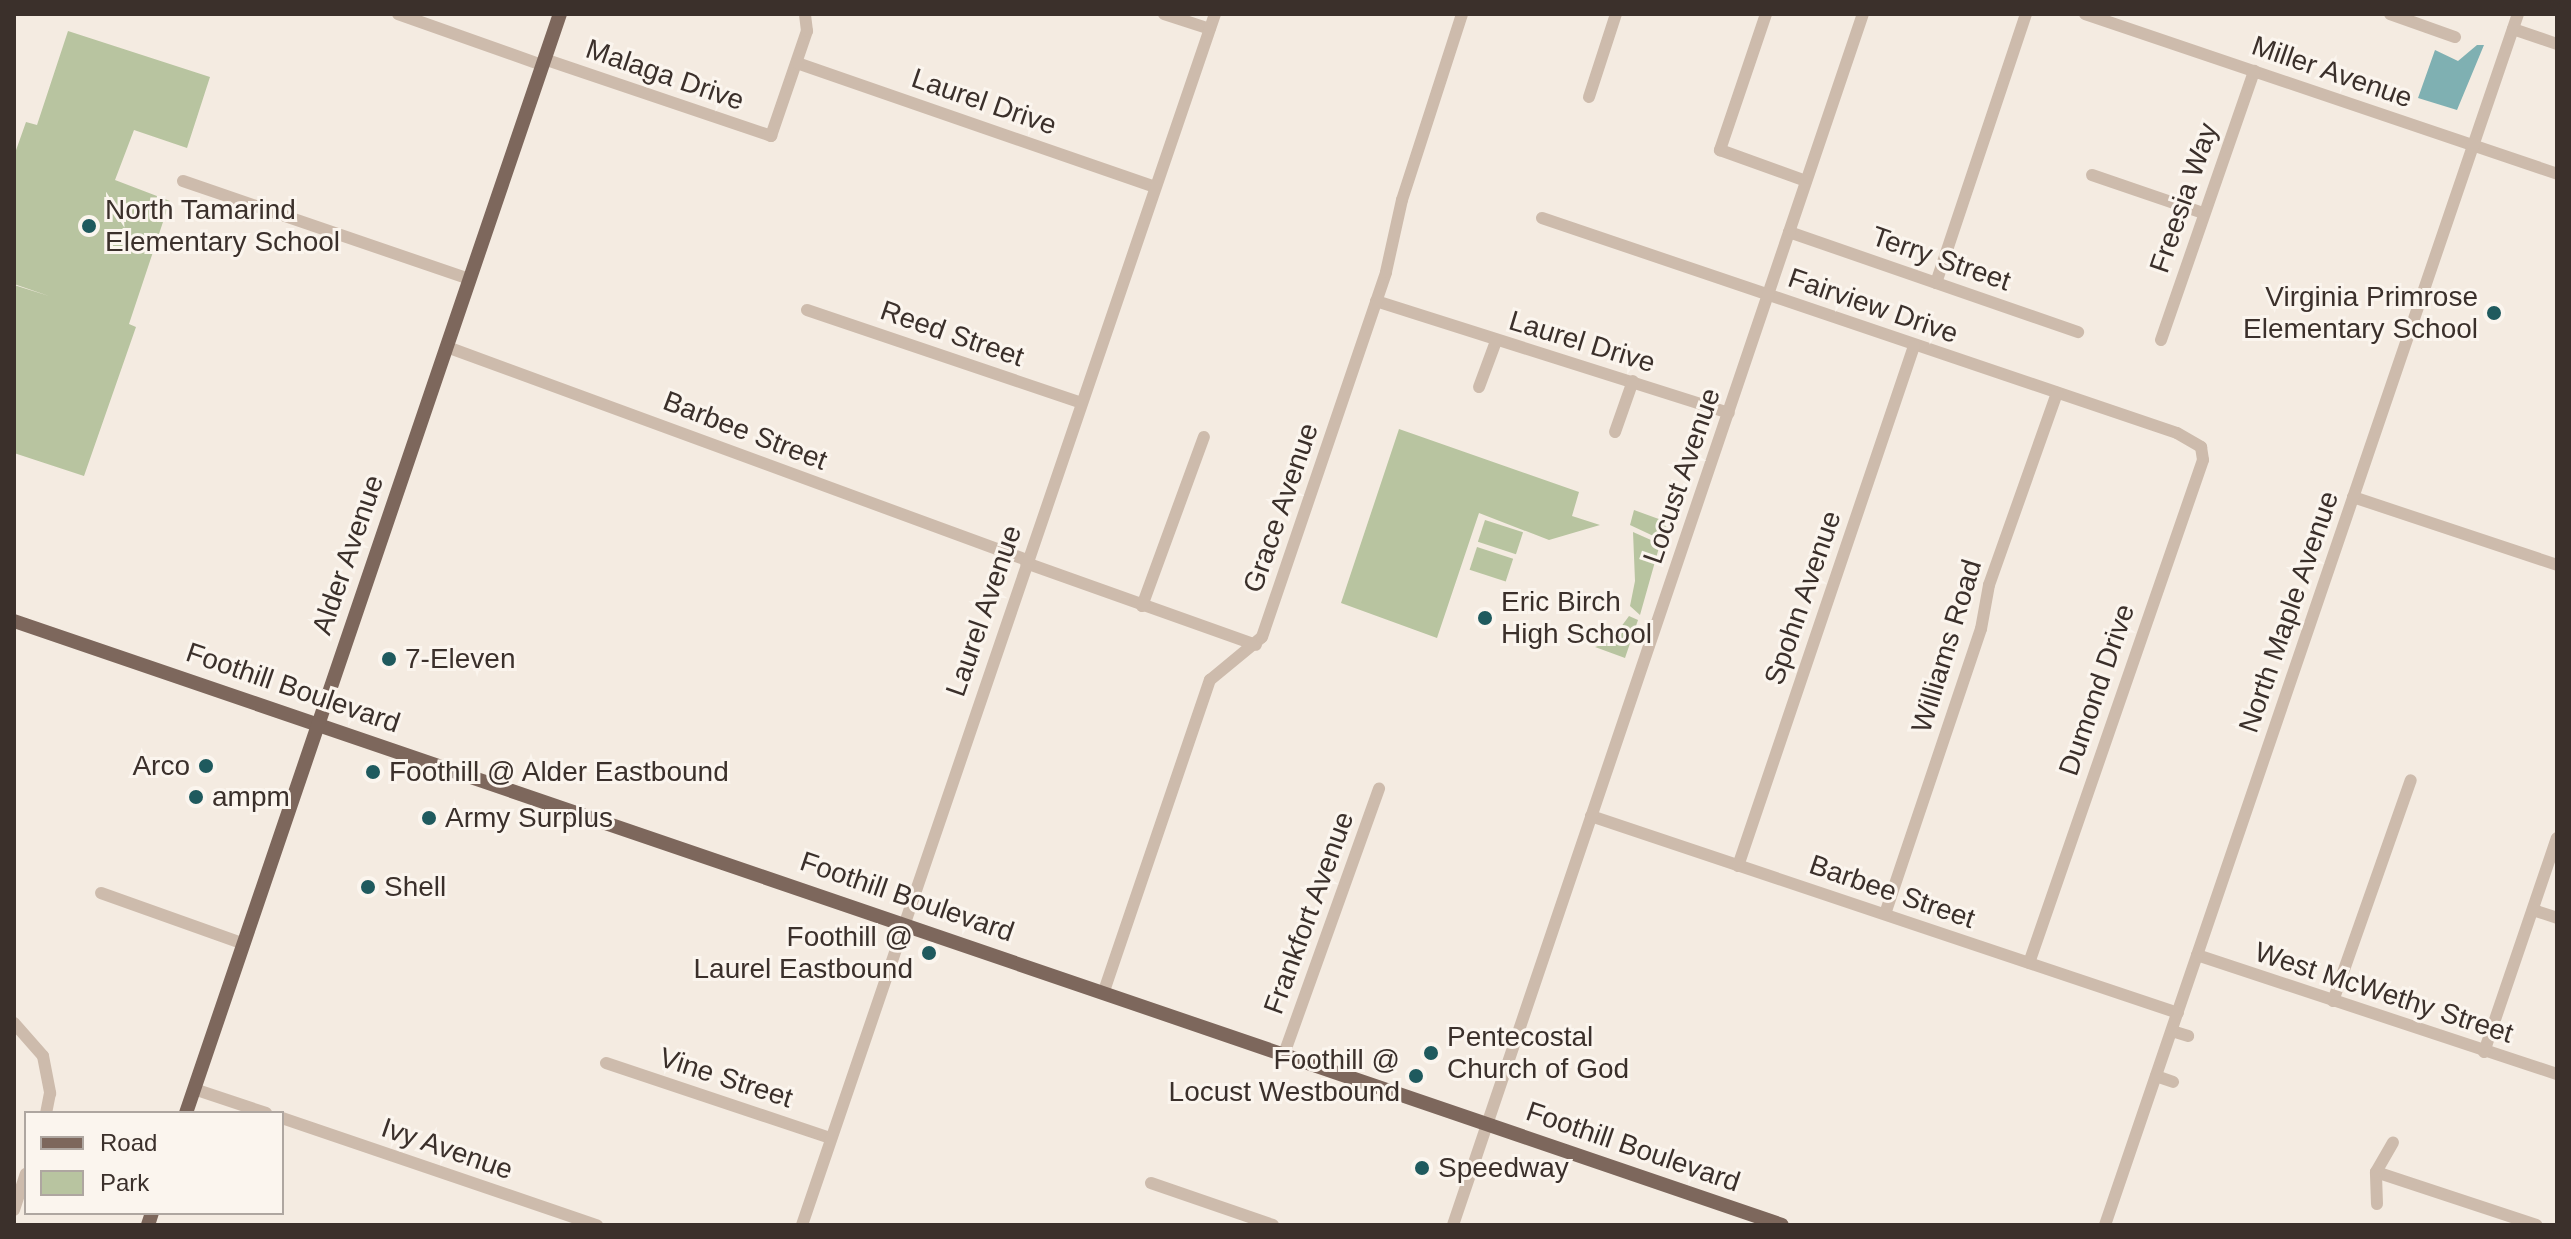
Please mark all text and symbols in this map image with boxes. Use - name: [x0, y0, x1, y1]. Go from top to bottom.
- street label: Miller Avenue: [2247, 29, 2417, 115]
- street label: Malaga Drive: [582, 32, 748, 118]
- street label: Laurel Drive: [907, 62, 1061, 142]
- street label: Freesia Way: [2143, 119, 2225, 277]
- place label: North Tamarind Elementary School: [105, 193, 340, 259]
- marker: North Tamarind Elementary School: [80, 217, 98, 235]
- street label: Terry Street: [1867, 220, 2015, 298]
- street label: Fairview Drive: [1784, 261, 1962, 351]
- place label: Virginia Primrose Elementary School: [2243, 280, 2478, 346]
- street label: Reed Street: [876, 294, 1028, 374]
- street label: Laurel Drive: [1505, 304, 1659, 380]
- marker: Virginia Primrose Elementary School: [2485, 304, 2503, 322]
- street label: Locust Avenue: [1636, 383, 1728, 569]
- street label: Barbee Street: [658, 384, 832, 478]
- street label: Grace Avenue: [1236, 418, 1326, 598]
- street label: Alder Avenue: [305, 470, 391, 640]
- street label: North Maple Avenue: [2232, 486, 2346, 738]
- street label: Spohn Avenue: [1757, 506, 1849, 690]
- street label: Laurel Avenue: [939, 520, 1029, 702]
- street label: Williams Road: [1905, 556, 1989, 736]
- place label: Eric Birch High School: [1501, 585, 1652, 651]
- street label: Dumond Drive: [2052, 600, 2142, 780]
- marker: Eric Birch High School: [1476, 609, 1494, 627]
- street label: Foothill Boulevard: [182, 636, 404, 740]
- place label: 7-Eleven: [405, 642, 516, 676]
- marker: 7-Eleven: [380, 650, 398, 668]
- place label: Arco: [132, 749, 190, 783]
- place label: Foothill @ Alder Eastbound: [389, 755, 730, 789]
- marker: Arco: [197, 757, 215, 775]
- marker: Foothill @ Alder Eastbound: [364, 763, 382, 781]
- place label: ampm: [212, 780, 290, 814]
- marker: ampm: [187, 788, 205, 806]
- place label: Army Surplus: [445, 801, 613, 835]
- street label: Frankfort Avenue: [1257, 807, 1361, 1019]
- marker: Army Surplus: [420, 809, 438, 827]
- street label: Foothill Boulevard: [796, 845, 1018, 949]
- street label: Barbee Street: [1805, 848, 1979, 936]
- place label: Shell: [384, 870, 446, 904]
- marker: Shell: [359, 878, 377, 896]
- place label: Foothill @ Laurel Eastbound: [693, 920, 913, 986]
- street label: West McWethy Street: [2251, 935, 2517, 1051]
- marker: Foothill @ Laurel Eastbound: [920, 944, 938, 962]
- place label: Pentecostal Church of God: [1447, 1020, 1629, 1086]
- street label: Vine Street: [655, 1041, 797, 1115]
- place label: Foothill @ Locust Westbound: [1169, 1043, 1400, 1109]
- marker: Pentecostal Church of God: [1422, 1044, 1440, 1062]
- marker: Foothill @ Locust Westbound: [1407, 1067, 1425, 1085]
- street label: Foothill Boulevard: [1522, 1095, 1744, 1199]
- legend: [24, 1111, 284, 1215]
- street label: Ivy Avenue: [376, 1111, 518, 1187]
- text: Road: [100, 1129, 157, 1156]
- place label: Speedway: [1438, 1151, 1569, 1185]
- marker: Speedway: [1413, 1159, 1431, 1177]
- text: Park: [100, 1169, 149, 1196]

